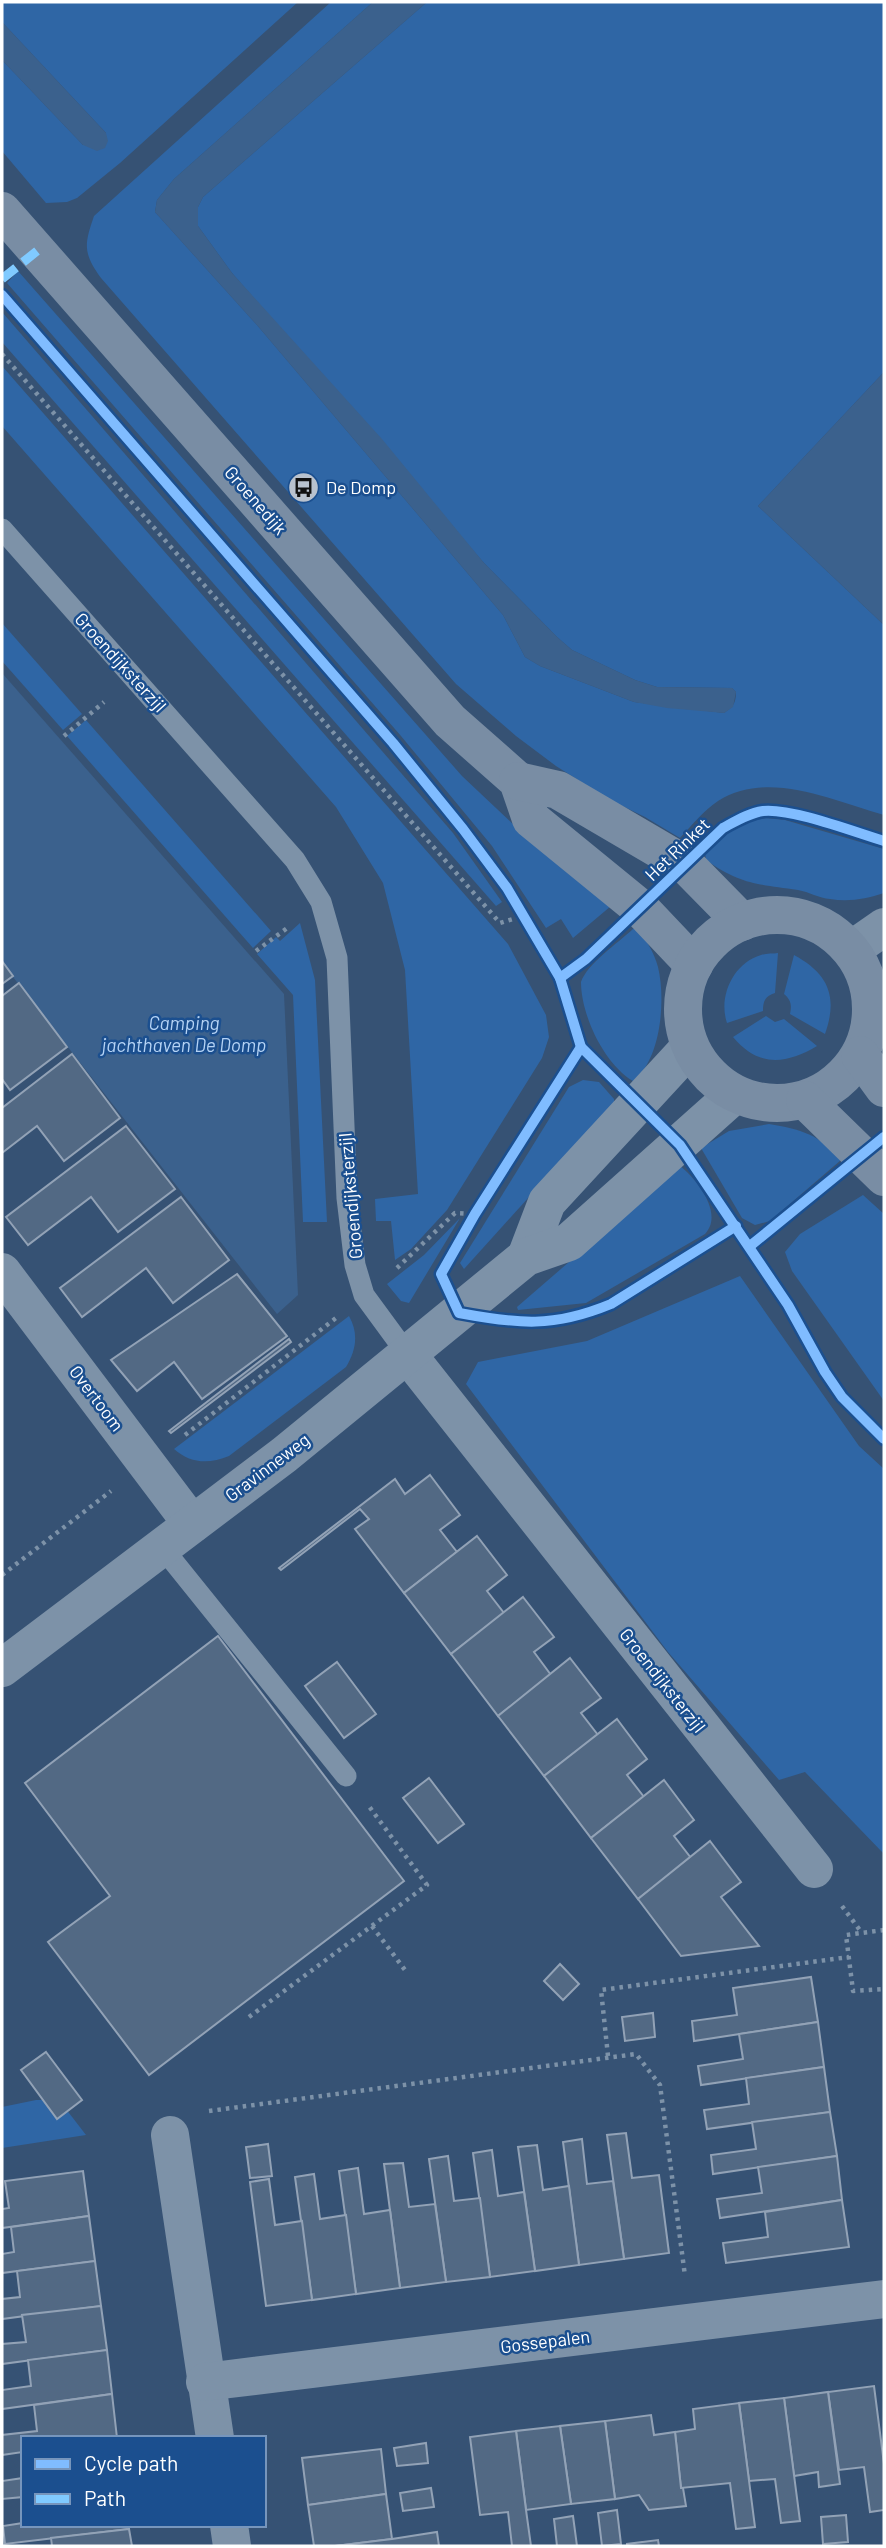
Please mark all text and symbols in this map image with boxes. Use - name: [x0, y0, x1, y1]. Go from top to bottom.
- street label: Groenedijk: [220, 461, 292, 539]
- bus stop icon: De Domp: [286, 470, 320, 504]
- place label: De Domp: [326, 476, 396, 498]
- street label: Groendijksterzijl: [70, 608, 172, 716]
- street label: Het Rinket: [640, 813, 714, 885]
- water label: Camping jachthaven De Domp: [100, 1011, 266, 1056]
- street label: Groendijksterzijl: [334, 1132, 366, 1260]
- street label: Overtoom: [65, 1361, 129, 1435]
- street label: Gravinneweg: [220, 1428, 314, 1506]
- street label: Groendijksterzijl: [615, 1623, 711, 1737]
- street label: Gossepalen: [499, 2325, 591, 2357]
- legend: [21, 2436, 266, 2527]
- text: Cycle path: [84, 2450, 178, 2475]
- text: Path: [84, 2485, 126, 2510]

